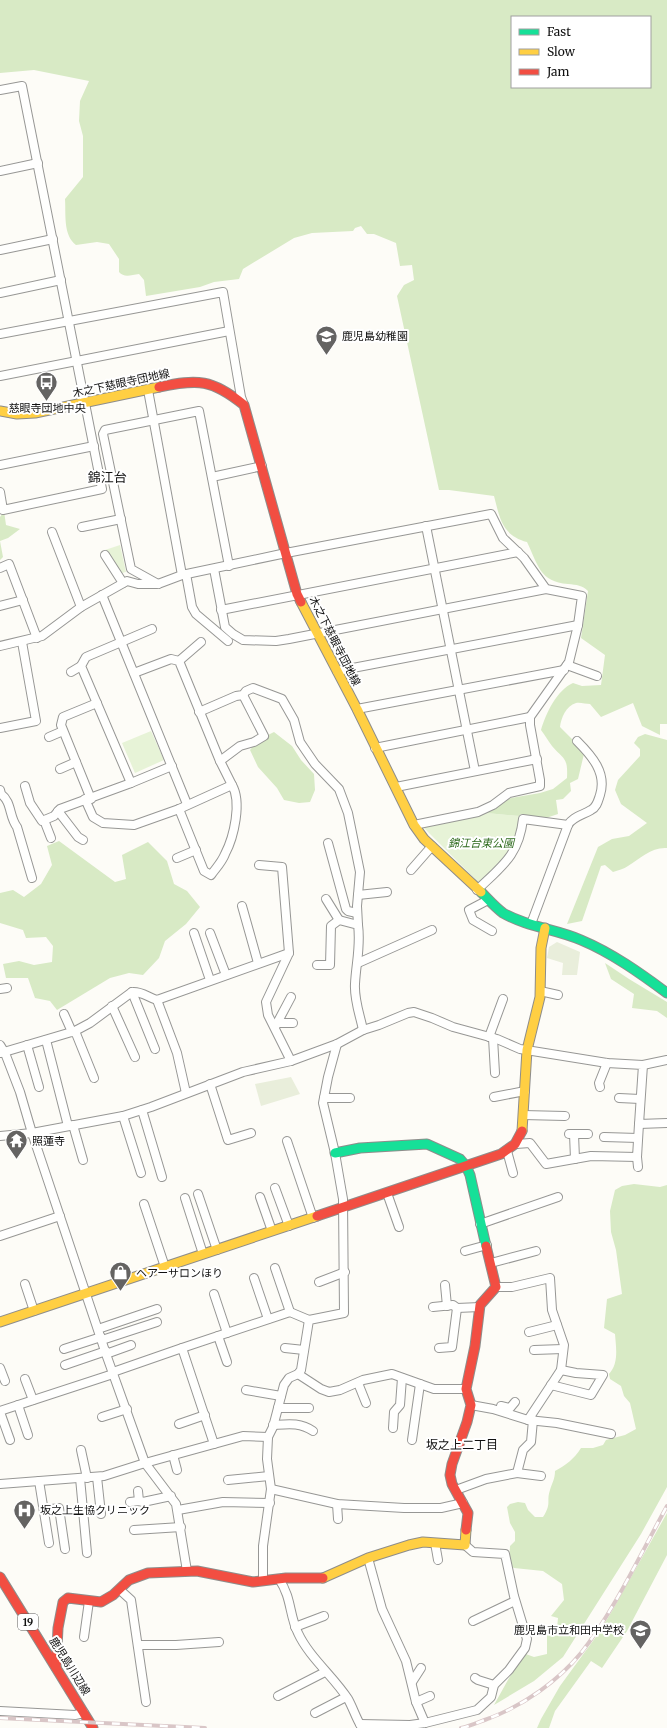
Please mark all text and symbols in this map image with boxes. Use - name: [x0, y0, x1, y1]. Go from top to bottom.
- legend: [511, 16, 651, 88]
- text: Fast: [547, 24, 571, 39]
- text: Slow: [547, 44, 576, 59]
- text: Jam: [546, 64, 570, 79]
- school or university icon: 鹿児島幼稚園: [313, 323, 339, 356]
- place label: 鹿児島幼稚園: [342, 329, 408, 343]
- street label: 木之下慈眼寺団地線: [71, 366, 171, 400]
- bus stop icon: 慈眼寺団地中央: [34, 369, 60, 402]
- place label: 慈眼寺団地中央: [9, 401, 86, 415]
- district label: 錦江台: [87, 469, 127, 486]
- street label: 木之下慈眼寺団地線: [306, 594, 364, 688]
- park label: 錦江台東公園: [448, 836, 516, 850]
- temple icon: 照蓮寺: [3, 1128, 29, 1161]
- place label: 照蓮寺: [32, 1134, 65, 1148]
- shop icon: ヘアーサロンほり: [107, 1260, 133, 1293]
- place label: ヘアーサロンほり: [136, 1266, 223, 1280]
- district label: 坂之上二丁目: [426, 1437, 498, 1452]
- hospital icon: 坂之上生協クリニック: [12, 1497, 38, 1530]
- place label: 坂之上生協クリニック: [40, 1503, 150, 1517]
- road number: 19: [18, 1614, 38, 1630]
- school or university icon: 鹿児島市立和田中学校: [627, 1617, 653, 1650]
- place label: 鹿児島市立和田中学校: [514, 1623, 624, 1637]
- street label: 鹿児島川辺線: [47, 1634, 93, 1698]

